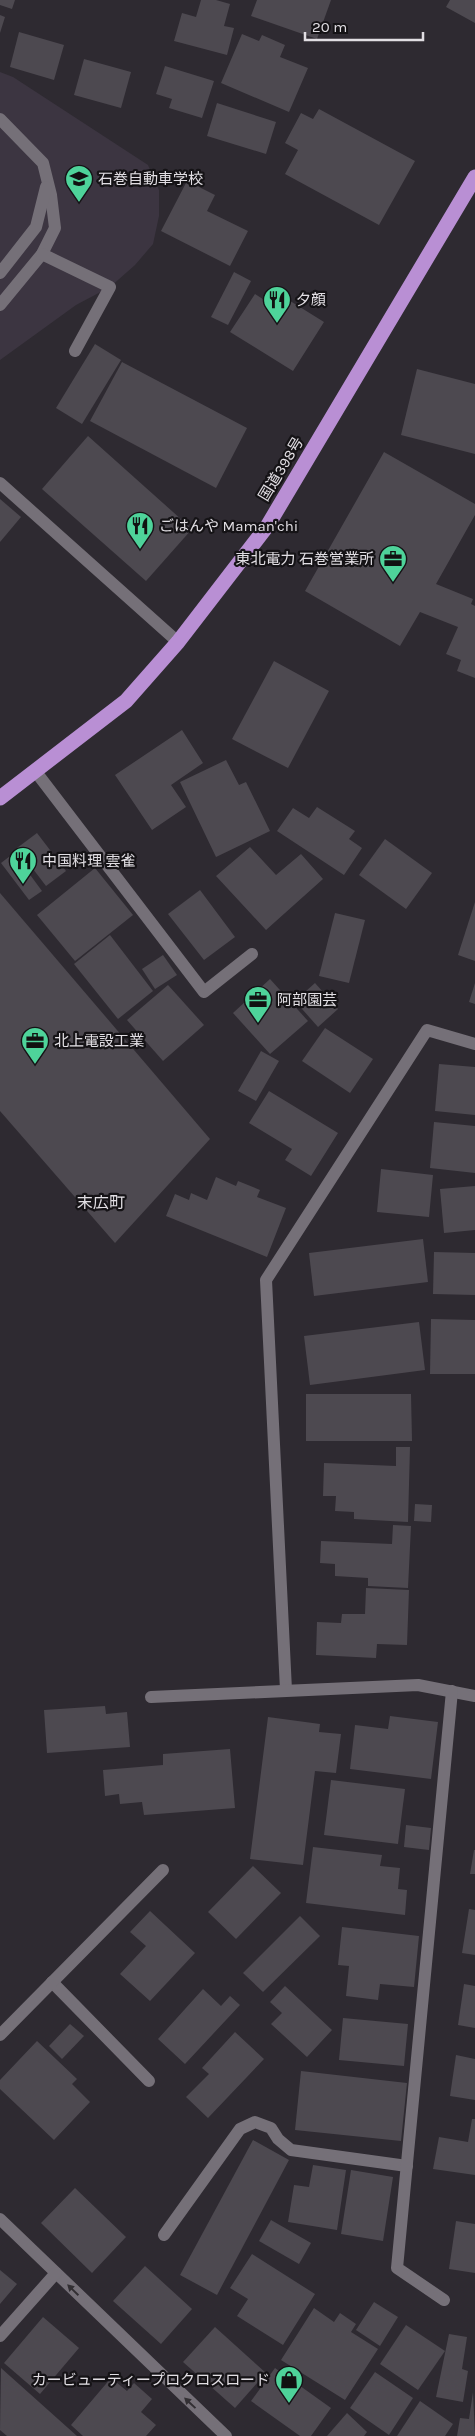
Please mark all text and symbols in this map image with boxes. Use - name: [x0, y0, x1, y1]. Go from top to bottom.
- scale bar: [305, 10, 422, 42]
- text: 20 m: [312, 18, 347, 36]
- school or university icon: 石巻自動車学校: [64, 164, 94, 203]
- place label: 石巻自動車学校: [98, 170, 203, 188]
- restaurant icon: 夕顔: [262, 285, 292, 324]
- place label: 夕顔: [296, 291, 326, 309]
- street label: 国道398号: [255, 434, 307, 504]
- restaurant icon: ごはんや Maman'chi: [125, 511, 155, 550]
- place label: ごはんや Maman'chi: [159, 517, 298, 535]
- office icon: 東北電力 石巻営業所: [378, 544, 408, 583]
- place label: 東北電力 石巻営業所: [235, 550, 374, 568]
- restaurant icon: 中国料理 雲雀: [8, 846, 38, 885]
- place label: 中国料理 雲雀: [42, 852, 136, 870]
- office icon: 阿部園芸: [243, 985, 273, 1024]
- place label: 阿部園芸: [277, 991, 337, 1009]
- office icon: 北上電設工業: [20, 1026, 50, 1065]
- place label: 北上電設工業: [54, 1032, 144, 1050]
- district label: 末広町: [77, 1193, 125, 1212]
- one-way arrow: [67, 2284, 79, 2296]
- shop icon: カービューティープロクロスロード: [274, 2365, 304, 2404]
- place label: カービューティープロクロスロード: [32, 2371, 270, 2389]
- one-way arrow: [184, 2397, 196, 2409]

